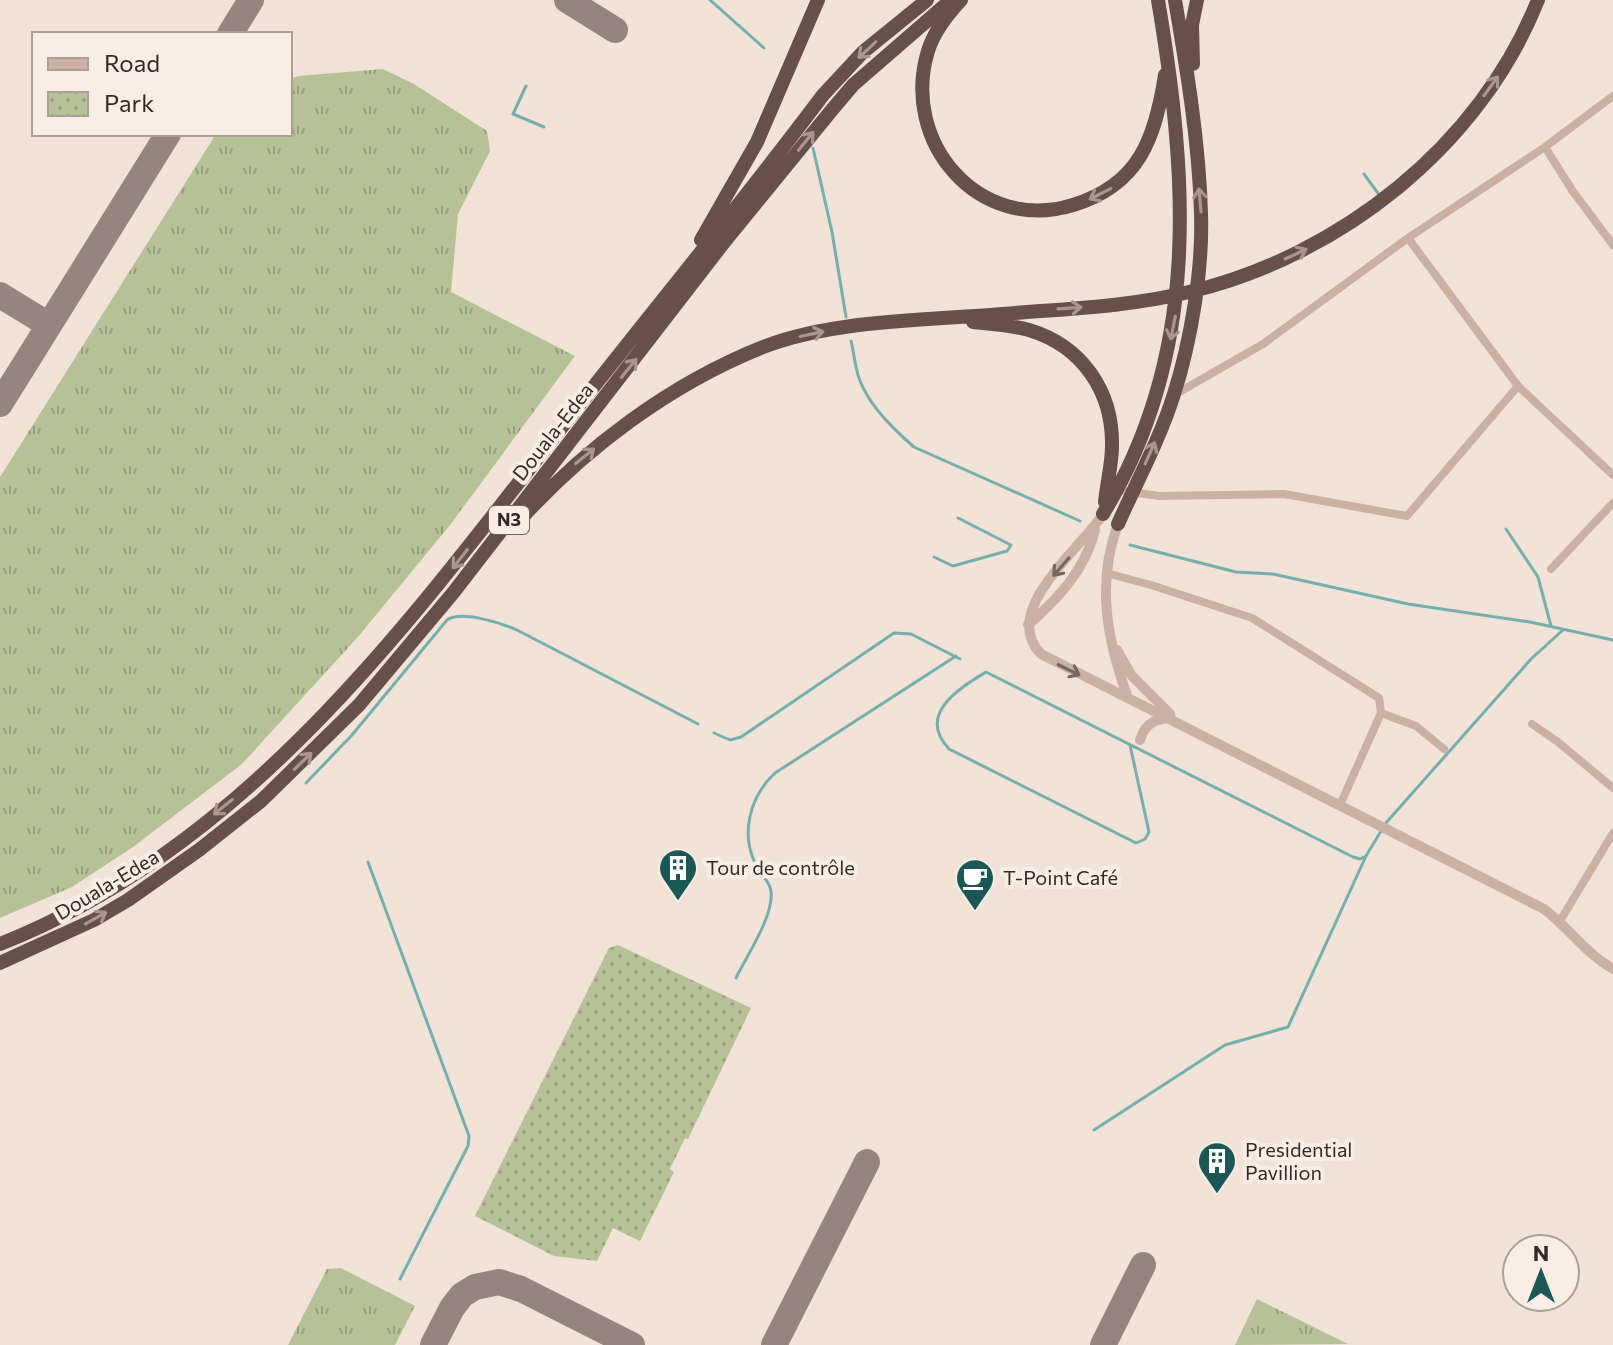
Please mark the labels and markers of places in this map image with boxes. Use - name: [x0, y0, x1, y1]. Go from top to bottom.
- building icon: Tour de contrôle: [657, 847, 699, 902]
- place label: Tour de contrôle: [706, 855, 855, 879]
- cafe icon: T-Point Café: [954, 857, 996, 912]
- place label: T-Point Café: [1003, 865, 1118, 889]
- place label: Presidential Pavillion: [1245, 1137, 1352, 1184]
- building icon: Presidential Pavillion: [1196, 1140, 1238, 1195]

